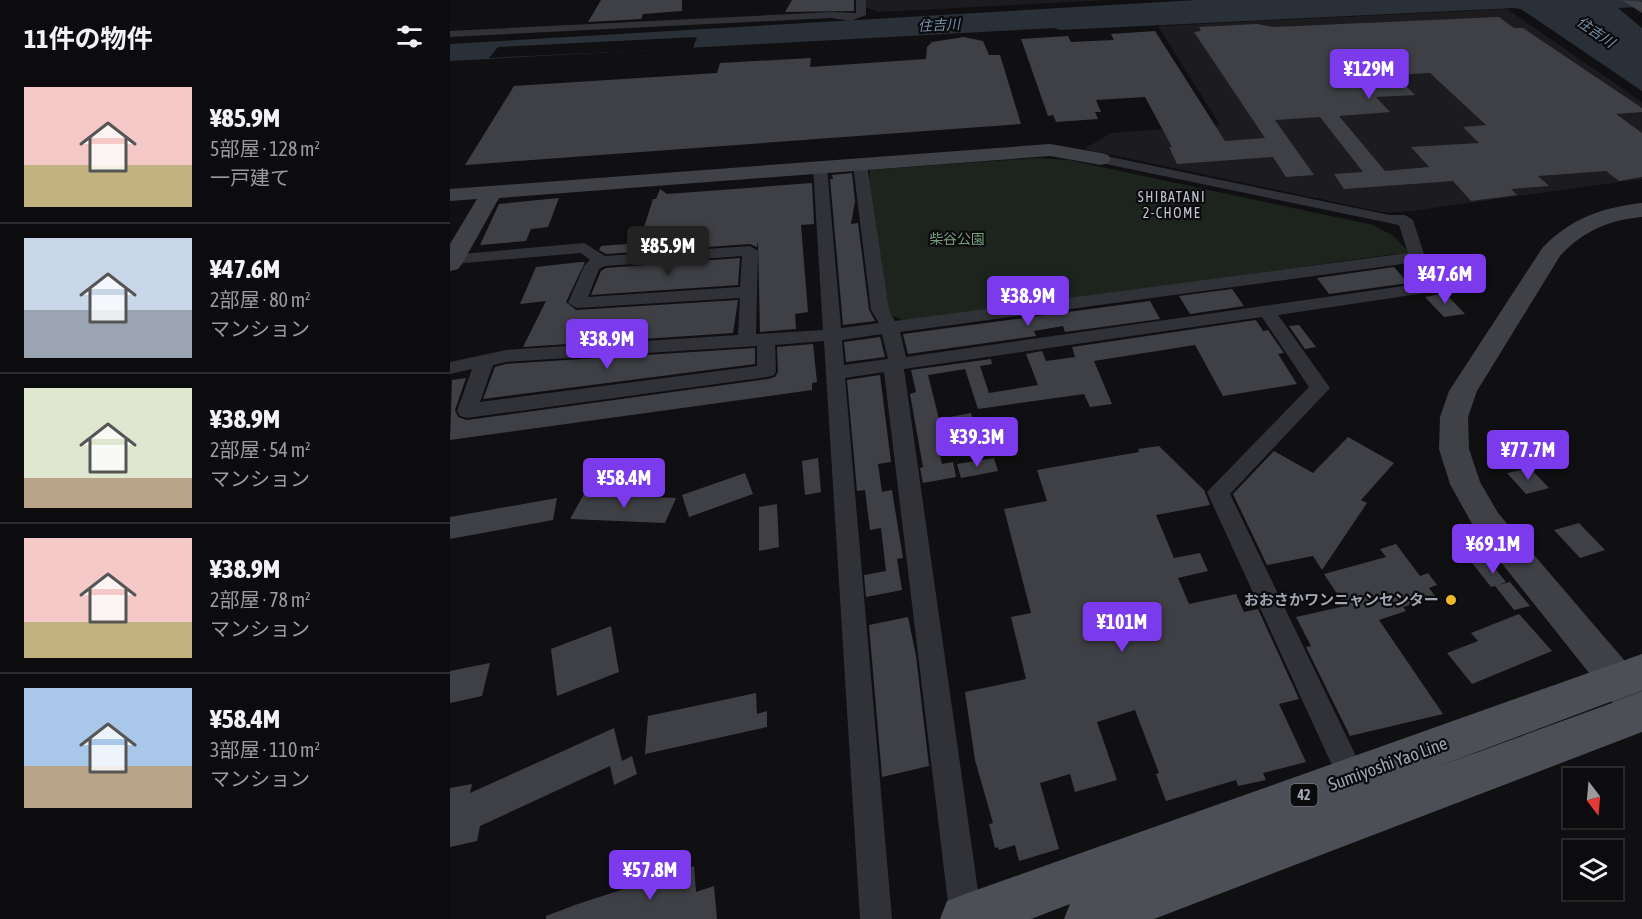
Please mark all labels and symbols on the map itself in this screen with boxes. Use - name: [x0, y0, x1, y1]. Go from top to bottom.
- water label: 住吉川: [1574, 13, 1619, 52]
- water label: 住吉川: [918, 16, 962, 34]
- pin: ¥129M: [1327, 49, 1411, 100]
- district label: SHIBATANI 2-CHOME: [1138, 189, 1206, 221]
- pin: ¥85.9M: [619, 226, 717, 277]
- park label: 柴谷公園: [929, 231, 985, 247]
- pin: ¥47.6M: [1396, 254, 1494, 305]
- pin: ¥38.9M: [979, 276, 1077, 327]
- pin: ¥38.9M: [558, 319, 656, 370]
- pin: ¥39.3M: [928, 417, 1026, 468]
- pin: ¥77.7M: [1479, 430, 1577, 481]
- pin: ¥58.4M: [575, 458, 673, 509]
- pin: ¥69.1M: [1444, 524, 1542, 575]
- place label: おおさかワンニャンセンター: [1244, 591, 1439, 608]
- marker: おおさかワンニャンセンター: [1444, 593, 1458, 607]
- pin: ¥101M: [1080, 602, 1164, 653]
- street label: Sumiyoshi Yao Line: [1326, 732, 1450, 795]
- north arrow: [1563, 768, 1623, 828]
- road number: 42: [1290, 784, 1318, 806]
- pin: ¥57.8M: [601, 850, 699, 901]

